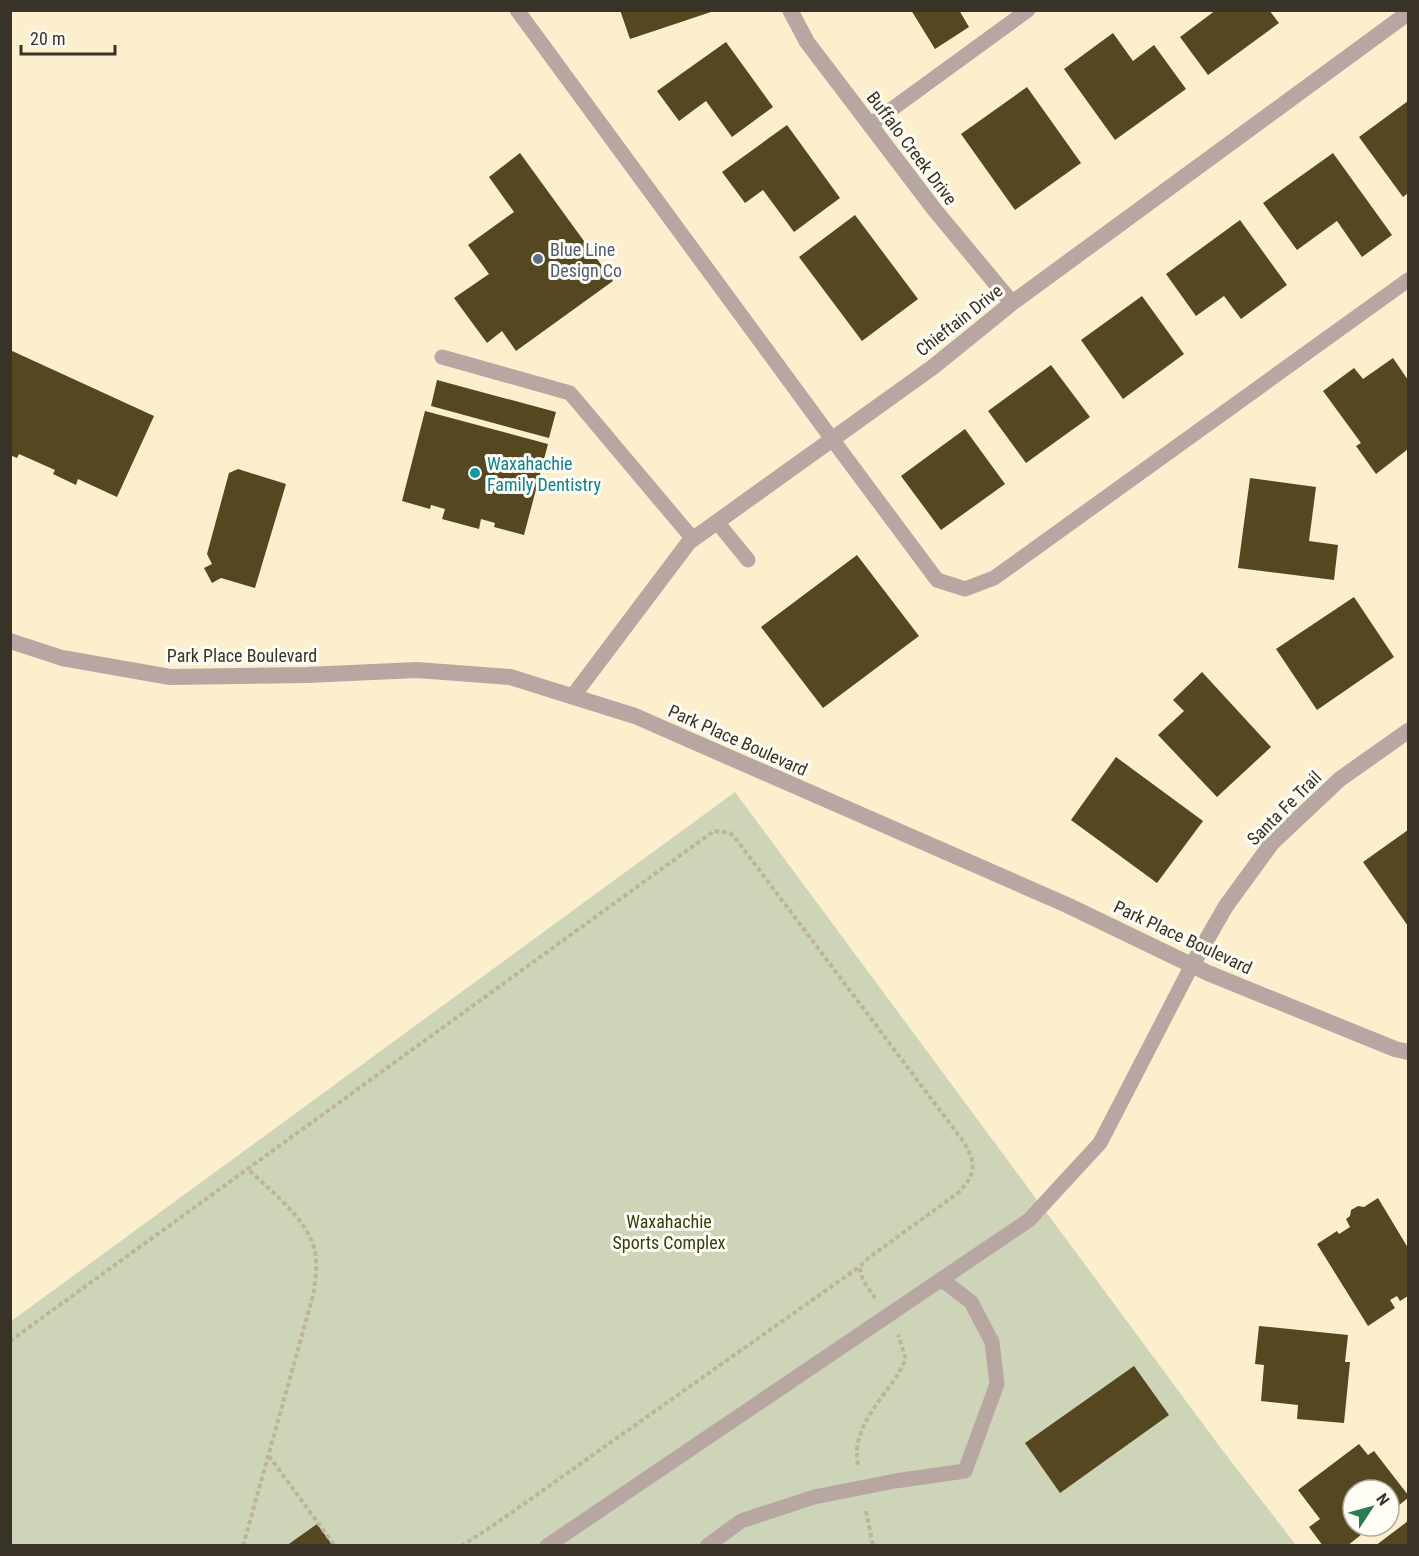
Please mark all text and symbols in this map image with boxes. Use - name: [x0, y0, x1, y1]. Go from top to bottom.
- scale bar: [21, 18, 116, 56]
- text: 20 m: [30, 28, 65, 49]
- street label: Buffalo Creek Drive: [863, 87, 961, 209]
- place label: Blue Line Design Co: [550, 239, 622, 281]
- marker: Blue Line Design Co: [531, 252, 545, 266]
- street label: Chieftain Drive: [912, 280, 1006, 360]
- place label: Waxahachie Family Dentistry: [487, 453, 601, 495]
- marker: Waxahachie Family Dentistry: [468, 466, 482, 480]
- street label: Park Place Boulevard: [167, 645, 317, 666]
- street label: Park Place Boulevard: [665, 700, 811, 780]
- street label: Santa Fe Trail: [1243, 767, 1325, 849]
- street label: Park Place Boulevard: [1110, 896, 1256, 978]
- park label: Waxahachie Sports Complex: [613, 1211, 726, 1253]
- north arrow: [1341, 1478, 1401, 1538]
- text: N: [1372, 1490, 1393, 1509]

